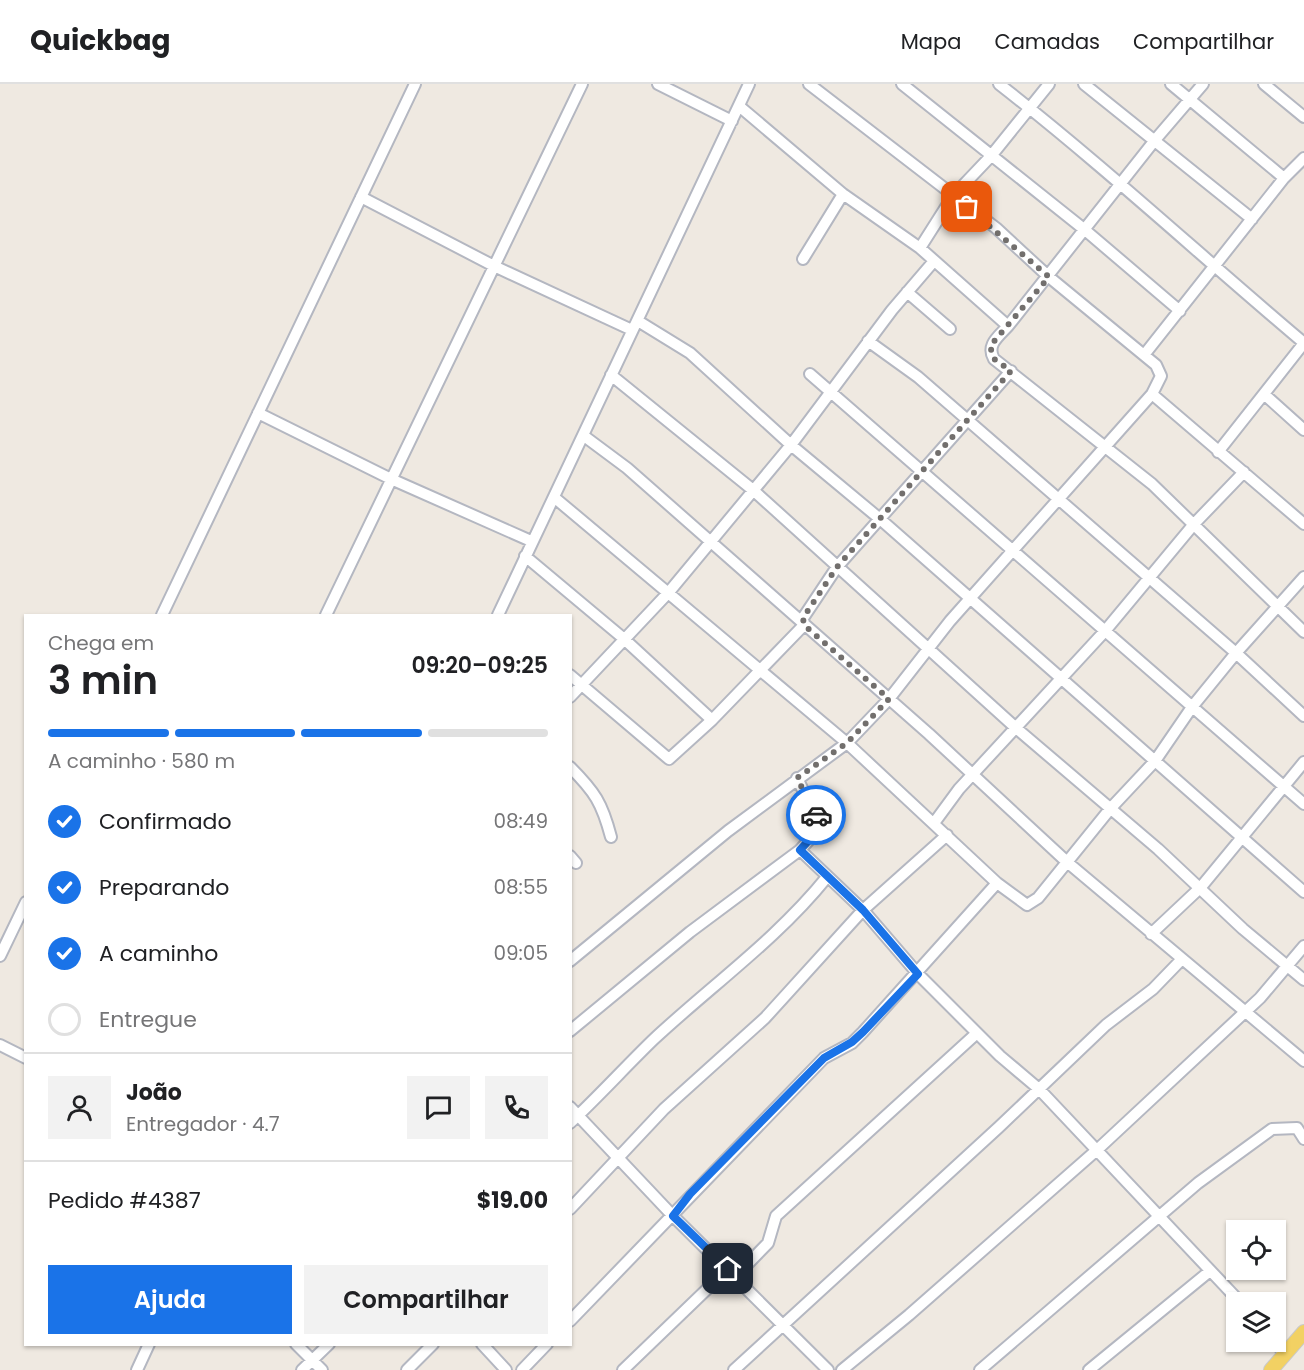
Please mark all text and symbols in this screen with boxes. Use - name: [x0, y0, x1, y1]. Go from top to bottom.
- text: Quickbag: [30, 21, 170, 60]
- text: Mapa: [901, 27, 961, 56]
- text: Camadas: [994, 27, 1100, 56]
- text: Compartilhar: [1133, 27, 1274, 56]
- pin: [941, 181, 992, 232]
- icon: bag: [950, 190, 983, 223]
- text: Chega em: [48, 629, 154, 657]
- text: 09:20–09:25: [411, 650, 548, 681]
- text: 3 min: [48, 653, 158, 708]
- text: A caminho · 580 m: [48, 747, 235, 775]
- courier: [786, 785, 846, 845]
- icon: car: [800, 799, 833, 832]
- icon: check: [48, 805, 81, 838]
- text: Confirmado: [99, 806, 232, 837]
- text: 08:49: [493, 807, 548, 835]
- icon: check: [48, 871, 81, 904]
- text: Preparando: [99, 872, 229, 903]
- text: 08:55: [493, 873, 548, 901]
- icon: check: [48, 937, 81, 970]
- text: A caminho: [99, 938, 218, 969]
- text: 09:05: [493, 939, 548, 967]
- text: Entregue: [99, 1004, 197, 1035]
- button: person: [48, 1076, 111, 1139]
- button: chat: [407, 1076, 470, 1139]
- button: phone: [485, 1076, 548, 1139]
- text: João: [126, 1077, 182, 1108]
- text: Entregador · 4.7: [126, 1110, 280, 1138]
- text: Pedido #4387: [48, 1185, 201, 1216]
- text: $19.00: [477, 1185, 548, 1216]
- map controls: [1226, 1220, 1286, 1352]
- button: locate: [1226, 1220, 1286, 1280]
- pin: [702, 1243, 753, 1294]
- icon: home: [711, 1252, 744, 1285]
- button: Ajuda: [48, 1265, 292, 1334]
- button: Compartilhar: [304, 1265, 548, 1334]
- button: layers: [1226, 1292, 1286, 1352]

